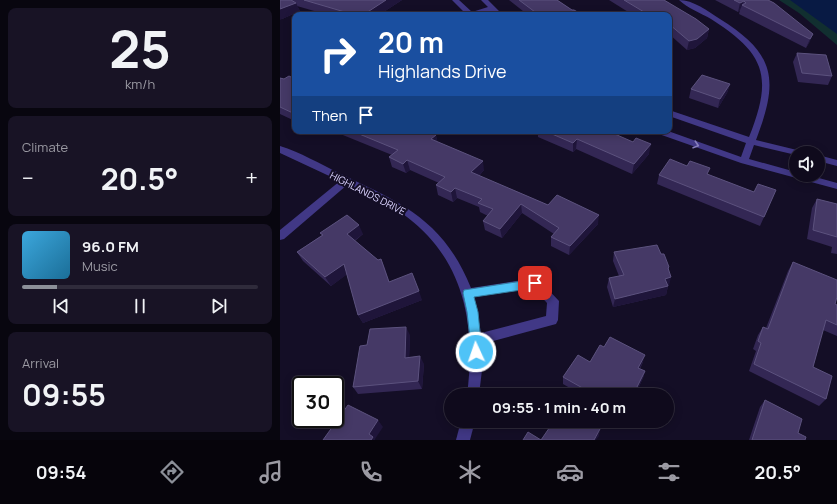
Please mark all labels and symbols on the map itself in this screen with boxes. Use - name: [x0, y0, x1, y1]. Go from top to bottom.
- one-way arrow: [692, 140, 699, 149]
- street label: HIGHLANDS DRIVE: [328, 168, 409, 218]
- pin: [518, 266, 552, 300]
- position arrow: [455, 331, 497, 373]
- speed limit sign: 30: [292, 376, 344, 428]

